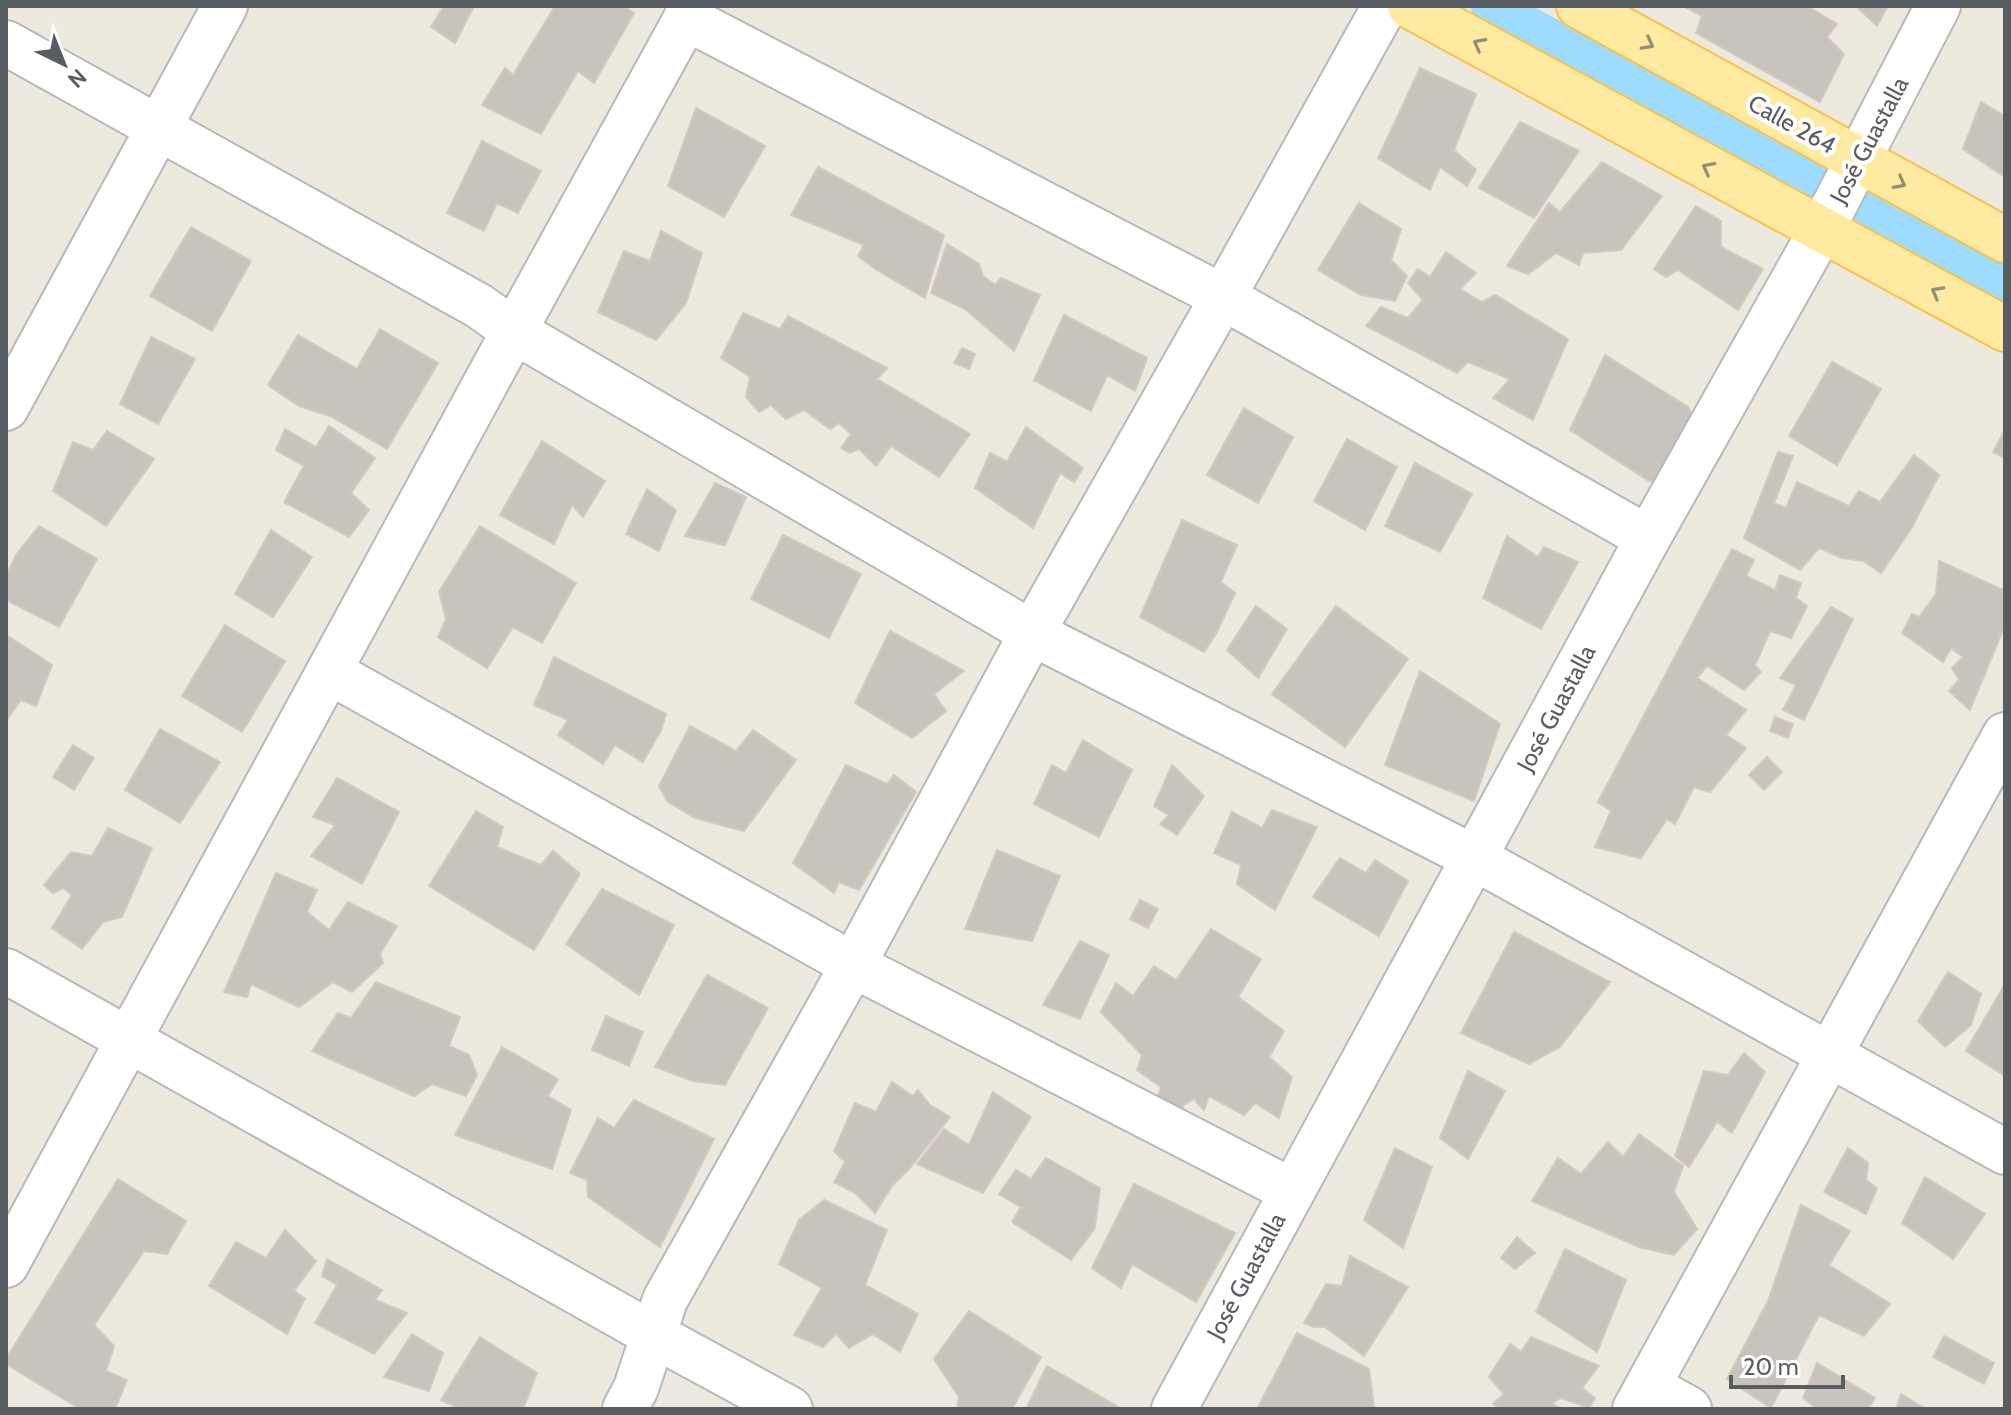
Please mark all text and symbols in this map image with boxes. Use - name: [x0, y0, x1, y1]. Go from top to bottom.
- north arrow: [24, 24, 104, 104]
- one-way arrow: [1639, 34, 1653, 50]
- one-way arrow: [1473, 38, 1488, 53]
- text: N: [62, 63, 92, 93]
- street label: José Guastalla: [1823, 71, 1915, 209]
- street label: Calle 264: [1743, 88, 1841, 160]
- one-way arrow: [1702, 162, 1716, 177]
- one-way arrow: [1891, 173, 1906, 188]
- one-way arrow: [1931, 286, 1945, 302]
- street label: José Guastalla: [1510, 639, 1602, 777]
- street label: José Guastalla: [1200, 1207, 1292, 1345]
- scale bar: [1731, 1339, 1843, 1389]
- text: 20 m: [1743, 1352, 1799, 1381]

